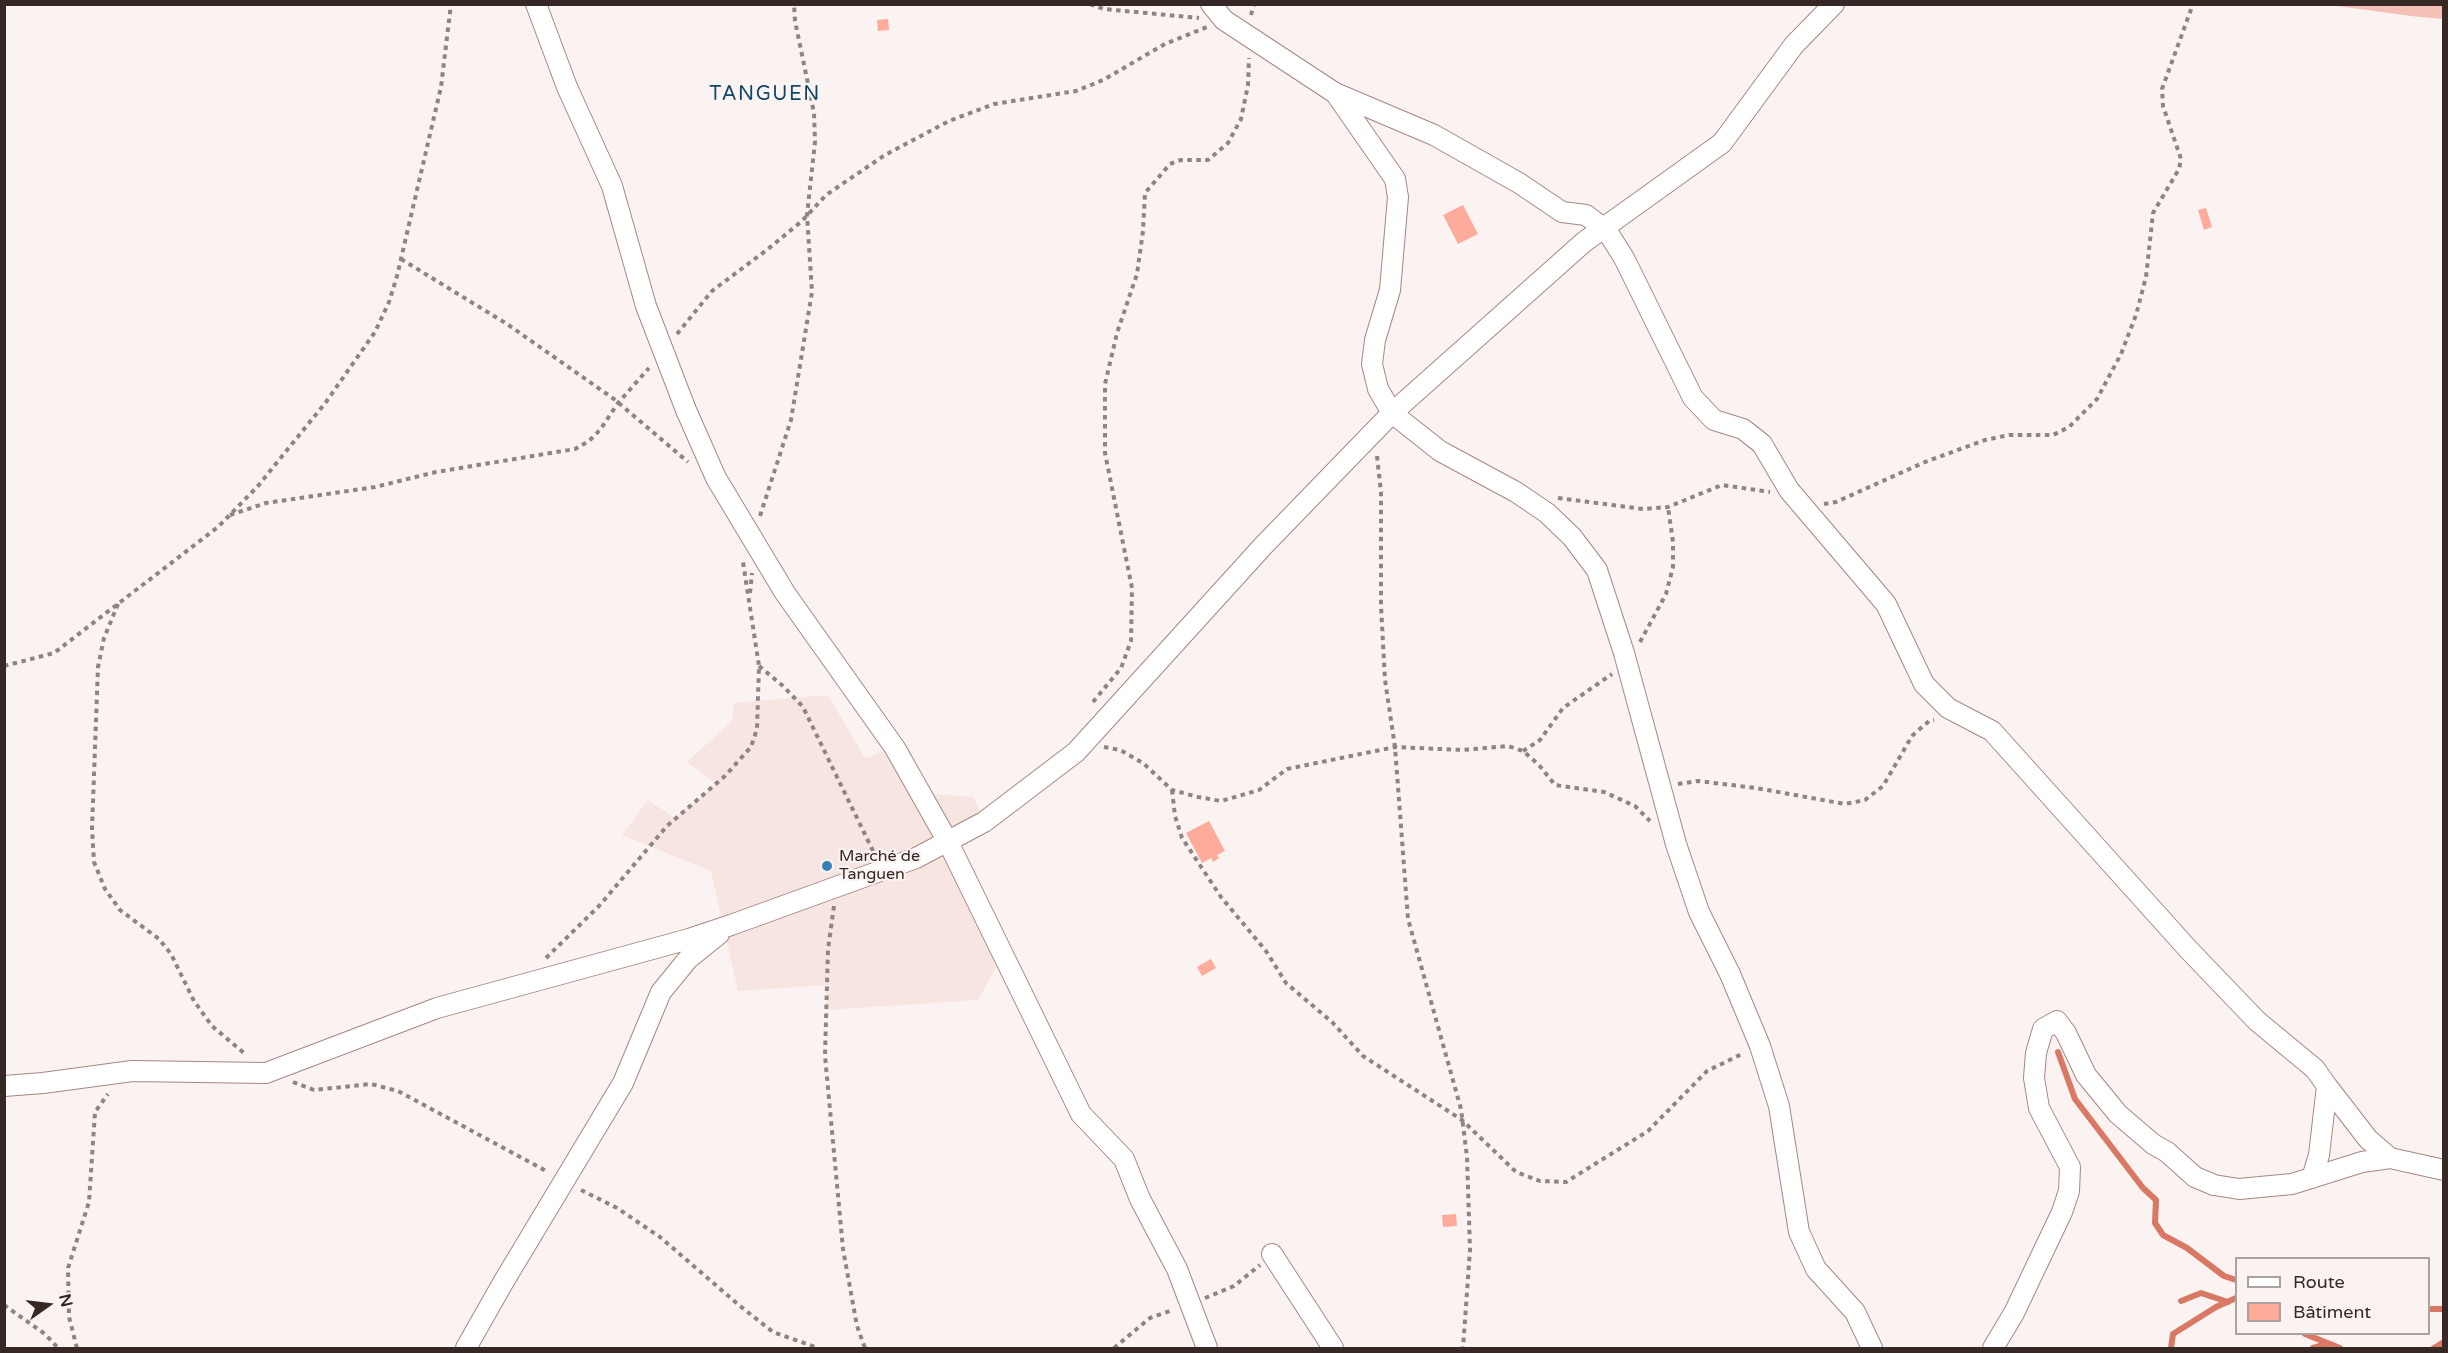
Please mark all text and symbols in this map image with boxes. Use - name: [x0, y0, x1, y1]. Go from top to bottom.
- district label: TANGUEN: [709, 83, 821, 107]
- place label: Marché de Tanguen: [839, 847, 920, 885]
- marker: Marché de Tanguen: [820, 859, 834, 873]
- legend: [2235, 1257, 2430, 1335]
- text: Route: [2293, 1271, 2345, 1293]
- north arrow: [18, 1275, 78, 1335]
- text: N: [54, 1292, 77, 1309]
- text: Bâtiment: [2293, 1301, 2371, 1323]

